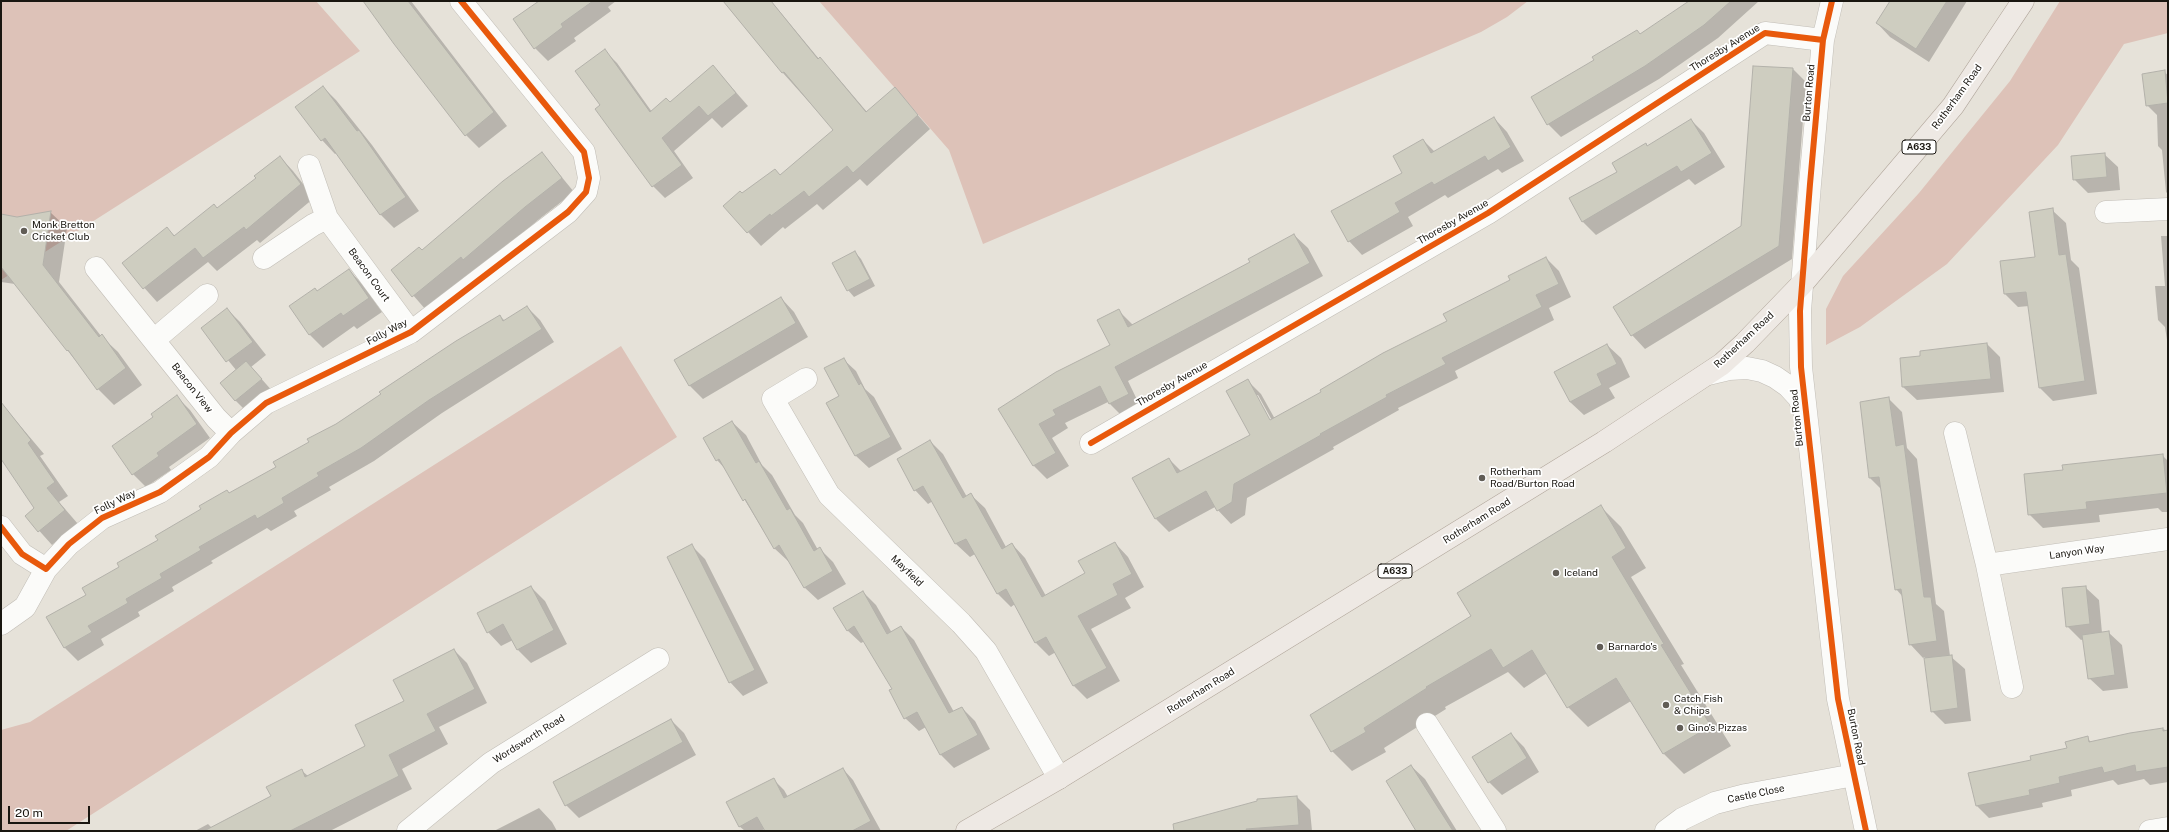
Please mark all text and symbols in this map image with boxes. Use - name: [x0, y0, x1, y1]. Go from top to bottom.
- street label: Thoresby Avenue: [1688, 22, 1762, 74]
- street label: Rotherham Road: [1929, 62, 1985, 132]
- street label: Burton Road: [1801, 64, 1817, 122]
- road number: A633: [1902, 140, 1936, 154]
- street label: Thoresby Avenue: [1415, 197, 1491, 247]
- place label: Monk Bretton Cricket Club: [32, 219, 95, 242]
- marker: Monk Bretton Cricket Club: [19, 226, 29, 236]
- street label: Beacon Court: [346, 246, 392, 304]
- street label: Rotherham Road: [1712, 309, 1776, 371]
- street label: Folly Way: [364, 316, 410, 348]
- street label: Thoresby Avenue: [1134, 359, 1210, 409]
- street label: Beacon View: [169, 361, 215, 415]
- street label: Burton Road: [1788, 389, 1806, 447]
- place label: Rotherham Road/Burton Road: [1490, 466, 1575, 490]
- marker: Rotherham Road/Burton Road: [1477, 473, 1487, 483]
- street label: Folly Way: [92, 487, 138, 517]
- street label: Rotherham Road: [1441, 495, 1513, 547]
- street label: Lanyon Way: [2049, 542, 2105, 562]
- street label: Mayfield: [888, 553, 926, 589]
- road number: A633: [1378, 564, 1412, 578]
- place label: Iceland: [1564, 567, 1598, 579]
- marker: Iceland: [1551, 568, 1561, 578]
- place label: Barnardo's: [1608, 641, 1657, 653]
- marker: Barnardo's: [1595, 642, 1605, 652]
- street label: Rotherham Road: [1165, 665, 1237, 717]
- place label: Catch Fish & Chips: [1674, 693, 1723, 716]
- marker: Catch Fish & Chips: [1661, 700, 1671, 710]
- street label: Burton Road: [1845, 708, 1867, 766]
- street label: Wordsworth Road: [491, 712, 567, 766]
- place label: Gino's Pizzas: [1688, 722, 1747, 734]
- marker: Gino's Pizzas: [1675, 723, 1685, 733]
- street label: Castle Close: [1726, 782, 1786, 806]
- scale bar: [10, 798, 92, 824]
- text: 20 m: [15, 806, 43, 820]

